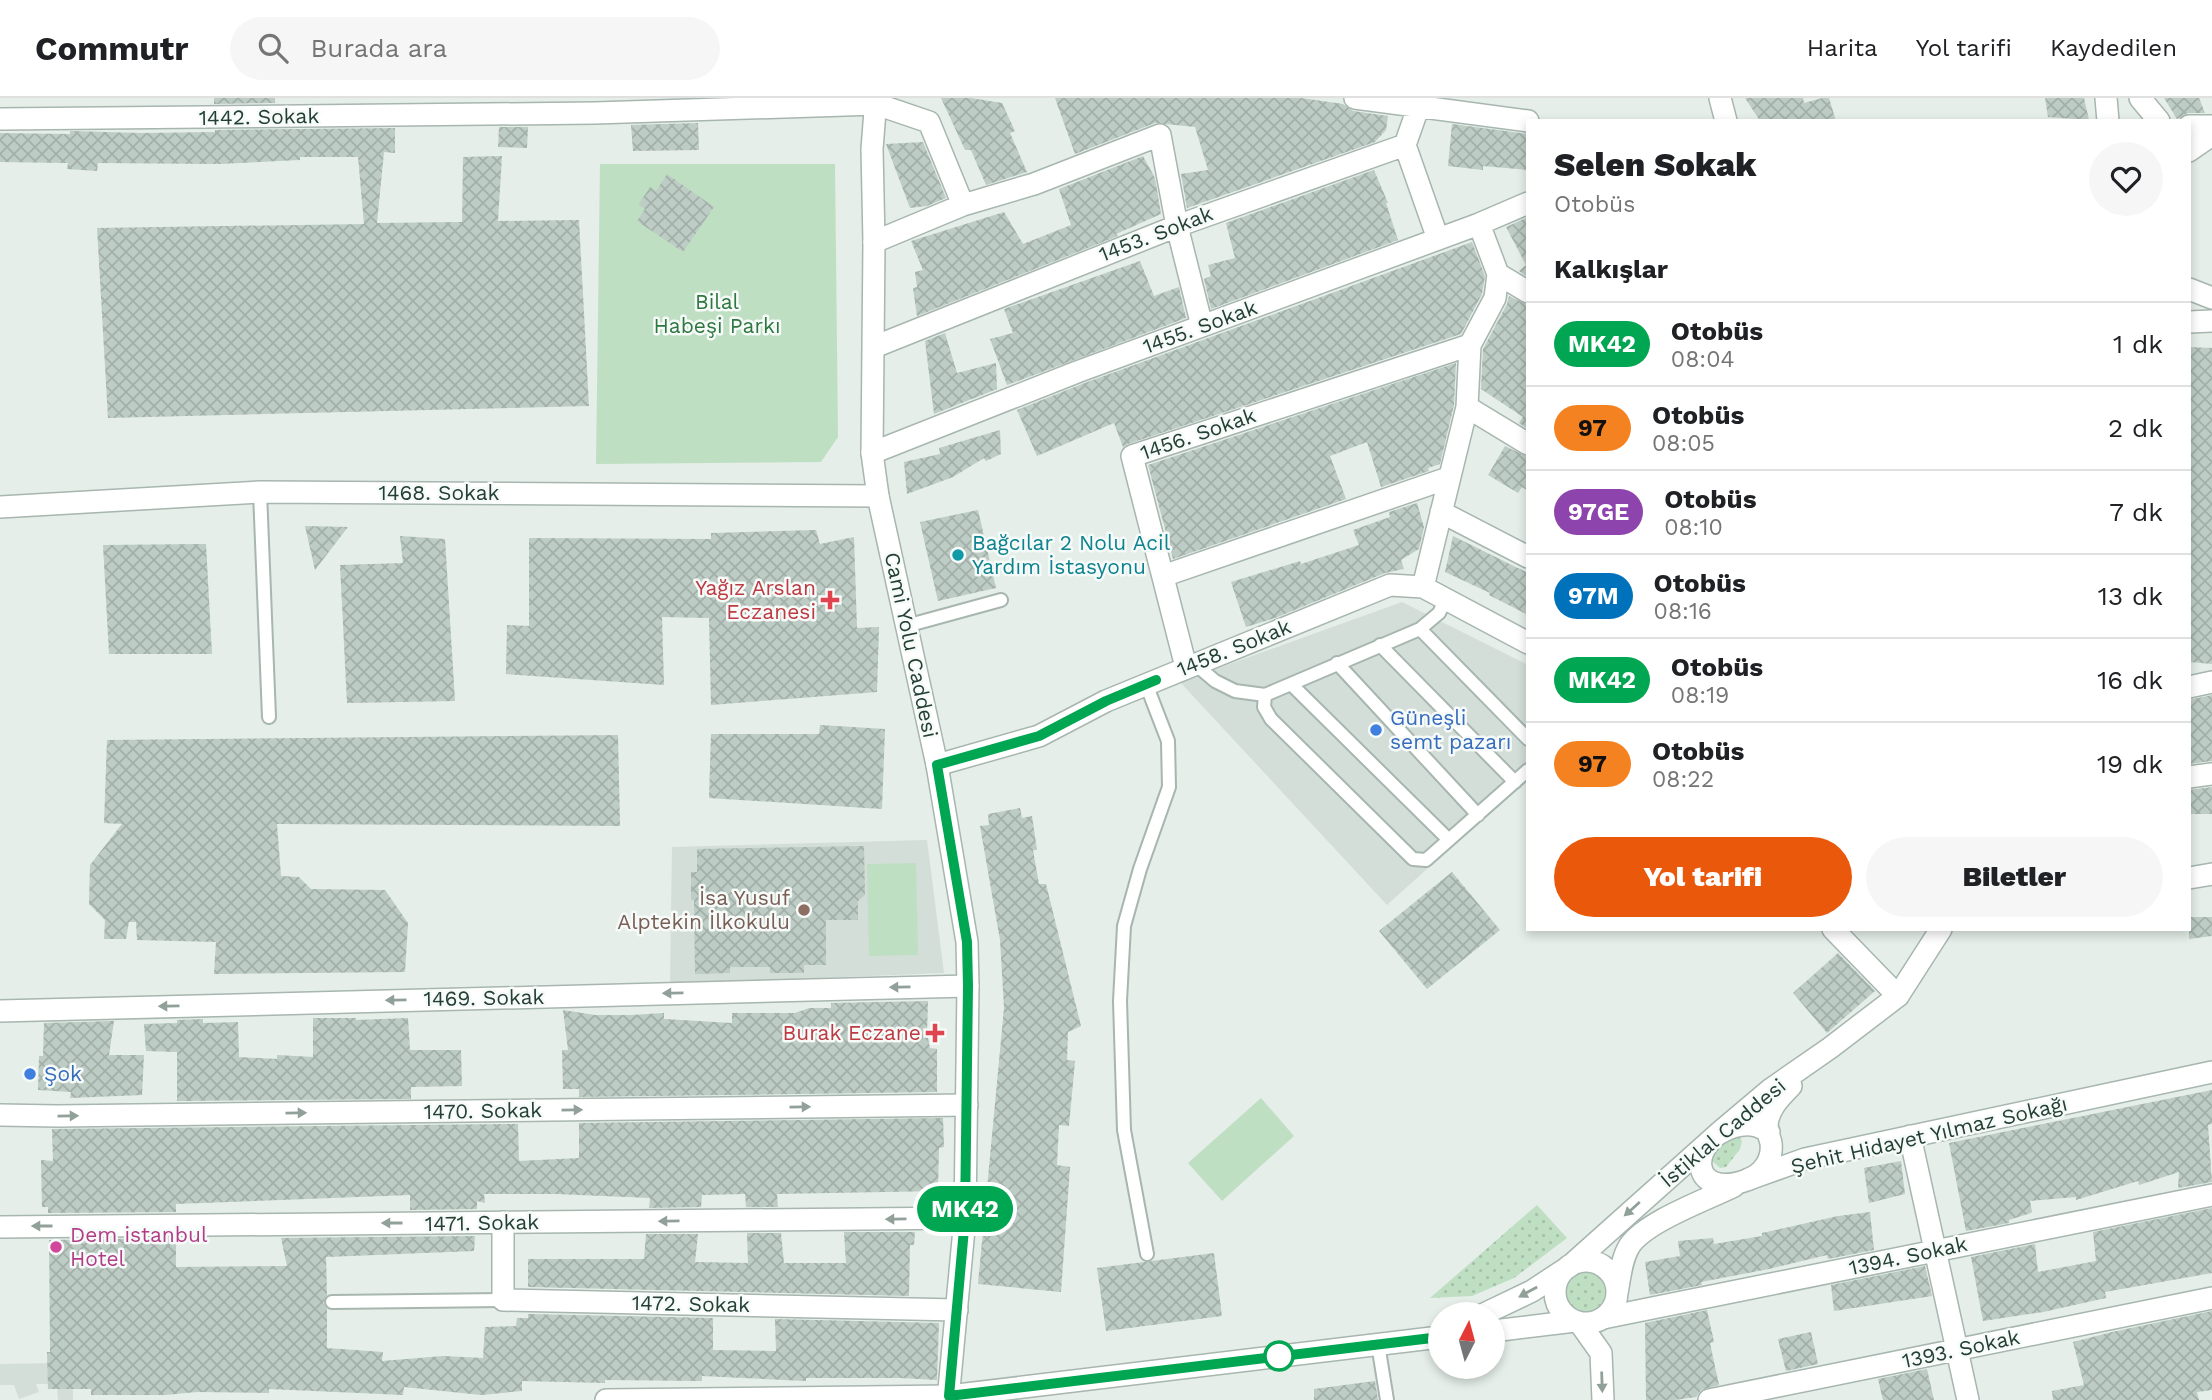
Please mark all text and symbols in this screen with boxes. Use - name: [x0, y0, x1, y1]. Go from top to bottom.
- search box: [230, 17, 720, 80]
- text: Commutr: [35, 29, 188, 68]
- icon: search: [254, 29, 292, 67]
- text: Burada ara: [310, 33, 447, 63]
- text: Harita: [1807, 34, 1878, 62]
- text: Yol tarifi: [1916, 34, 2012, 62]
- text: Kaydedilen: [2050, 34, 2177, 62]
- street label: 1442. Sokak: [199, 103, 319, 130]
- button: heart: [2089, 142, 2163, 216]
- text: Selen Sokak: [1554, 145, 1757, 184]
- text: Otobüs: [1554, 191, 1635, 218]
- street label: 1453. Sokak: [1095, 200, 1216, 267]
- text: Kalkışlar: [1554, 254, 1668, 284]
- park label: Bilal Habeşi Parkı: [653, 289, 781, 338]
- street label: 1455. Sokak: [1139, 294, 1260, 359]
- text: Otobüs: [1671, 316, 1763, 346]
- text: 1 dk: [2113, 329, 2163, 359]
- text: MK42: [1568, 330, 1636, 358]
- text: 08:04: [1671, 346, 1735, 373]
- text: Otobüs: [1652, 400, 1744, 430]
- street label: 1456. Sokak: [1137, 402, 1259, 465]
- text: 2 dk: [2108, 413, 2163, 443]
- text: 97: [1578, 414, 1607, 442]
- text: 08:05: [1652, 430, 1715, 457]
- street label: 1468. Sokak: [378, 480, 500, 505]
- text: Otobüs: [1664, 484, 1757, 514]
- text: 7 dk: [2109, 497, 2163, 527]
- text: 97GE: [1568, 498, 1629, 526]
- text: 08:10: [1664, 514, 1723, 541]
- place label: Bağcılar 2 Nolu Acil Yardım İstasyonu: [972, 530, 1171, 579]
- marker: Bağcılar 2 Nolu Acil Yardım İstasyonu: [950, 547, 966, 563]
- street label: Cami Yolu Caddesi: [880, 550, 943, 740]
- text: Otobüs: [1654, 568, 1746, 598]
- place label: Yağız Arslan Eczanesi: [695, 575, 816, 624]
- text: 13 dk: [2098, 581, 2163, 611]
- text: 97M: [1568, 582, 1619, 610]
- marker: Yağız Arslan Eczanesi: [822, 592, 838, 608]
- text: 08:16: [1654, 598, 1712, 625]
- street label: 1458. Sokak: [1173, 613, 1294, 682]
- text: Otobüs: [1671, 652, 1763, 682]
- text: 16 dk: [2097, 665, 2163, 695]
- text: MK42: [1568, 666, 1636, 694]
- text: 08:19: [1671, 682, 1729, 709]
- place label: Güneşli semt pazarı: [1390, 705, 1511, 754]
- marker: Güneşli semt pazarı: [1368, 722, 1384, 738]
- text: Otobüs: [1652, 736, 1744, 766]
- text: 19 dk: [2097, 749, 2163, 779]
- text: 97: [1578, 750, 1607, 778]
- text: 08:22: [1652, 766, 1714, 793]
- button: Yol tarifi: [1554, 837, 1852, 917]
- button: Biletler: [1866, 837, 2163, 917]
- place label: İsa Yusuf Alptekin İlkokulu: [617, 885, 790, 934]
- marker: İsa Yusuf Alptekin İlkokulu: [796, 902, 812, 918]
- one-way arrow: [889, 982, 911, 993]
- street label: 1469. Sokak: [423, 984, 545, 1011]
- one-way arrow: [661, 987, 683, 999]
- one-way arrow: [385, 995, 407, 1006]
- one-way arrow: [158, 1000, 180, 1012]
- place label: Burak Eczane: [783, 1020, 921, 1045]
- marker: Burak Eczane: [927, 1025, 943, 1041]
- place label: Şok: [44, 1061, 82, 1086]
- marker: Şok: [22, 1066, 38, 1082]
- street label: İstiklal Caddesi: [1655, 1073, 1790, 1192]
- street label: Şehit Hidayet Yılmaz Sokağı: [1788, 1091, 2069, 1179]
- street label: 1470. Sokak: [424, 1097, 542, 1124]
- one-way arrow: [789, 1101, 811, 1113]
- one-way arrow: [561, 1104, 583, 1116]
- one-way arrow: [285, 1108, 307, 1119]
- one-way arrow: [57, 1110, 79, 1122]
- line badge: MK42: [916, 1186, 1014, 1232]
- text: MK42: [931, 1195, 999, 1223]
- one-way arrow: [1624, 1201, 1641, 1217]
- street label: 1471. Sokak: [425, 1209, 539, 1236]
- one-way arrow: [885, 1213, 907, 1225]
- one-way arrow: [658, 1215, 680, 1227]
- one-way arrow: [381, 1218, 403, 1229]
- one-way arrow: [31, 1221, 53, 1232]
- place label: Dem istanbul Hotel: [70, 1222, 208, 1271]
- street label: 1394. Sokak: [1846, 1231, 1969, 1280]
- marker: Dem istanbul Hotel: [48, 1239, 64, 1255]
- one-way arrow: [1519, 1286, 1538, 1298]
- street label: 1472. Sokak: [632, 1290, 750, 1317]
- north arrow: [1428, 1302, 1505, 1379]
- map controls: [1428, 1302, 1505, 1379]
- street label: 1393. Sokak: [1900, 1324, 2022, 1373]
- unlabelled marker: [1264, 1341, 1294, 1371]
- one-way arrow: [1597, 1371, 1608, 1393]

